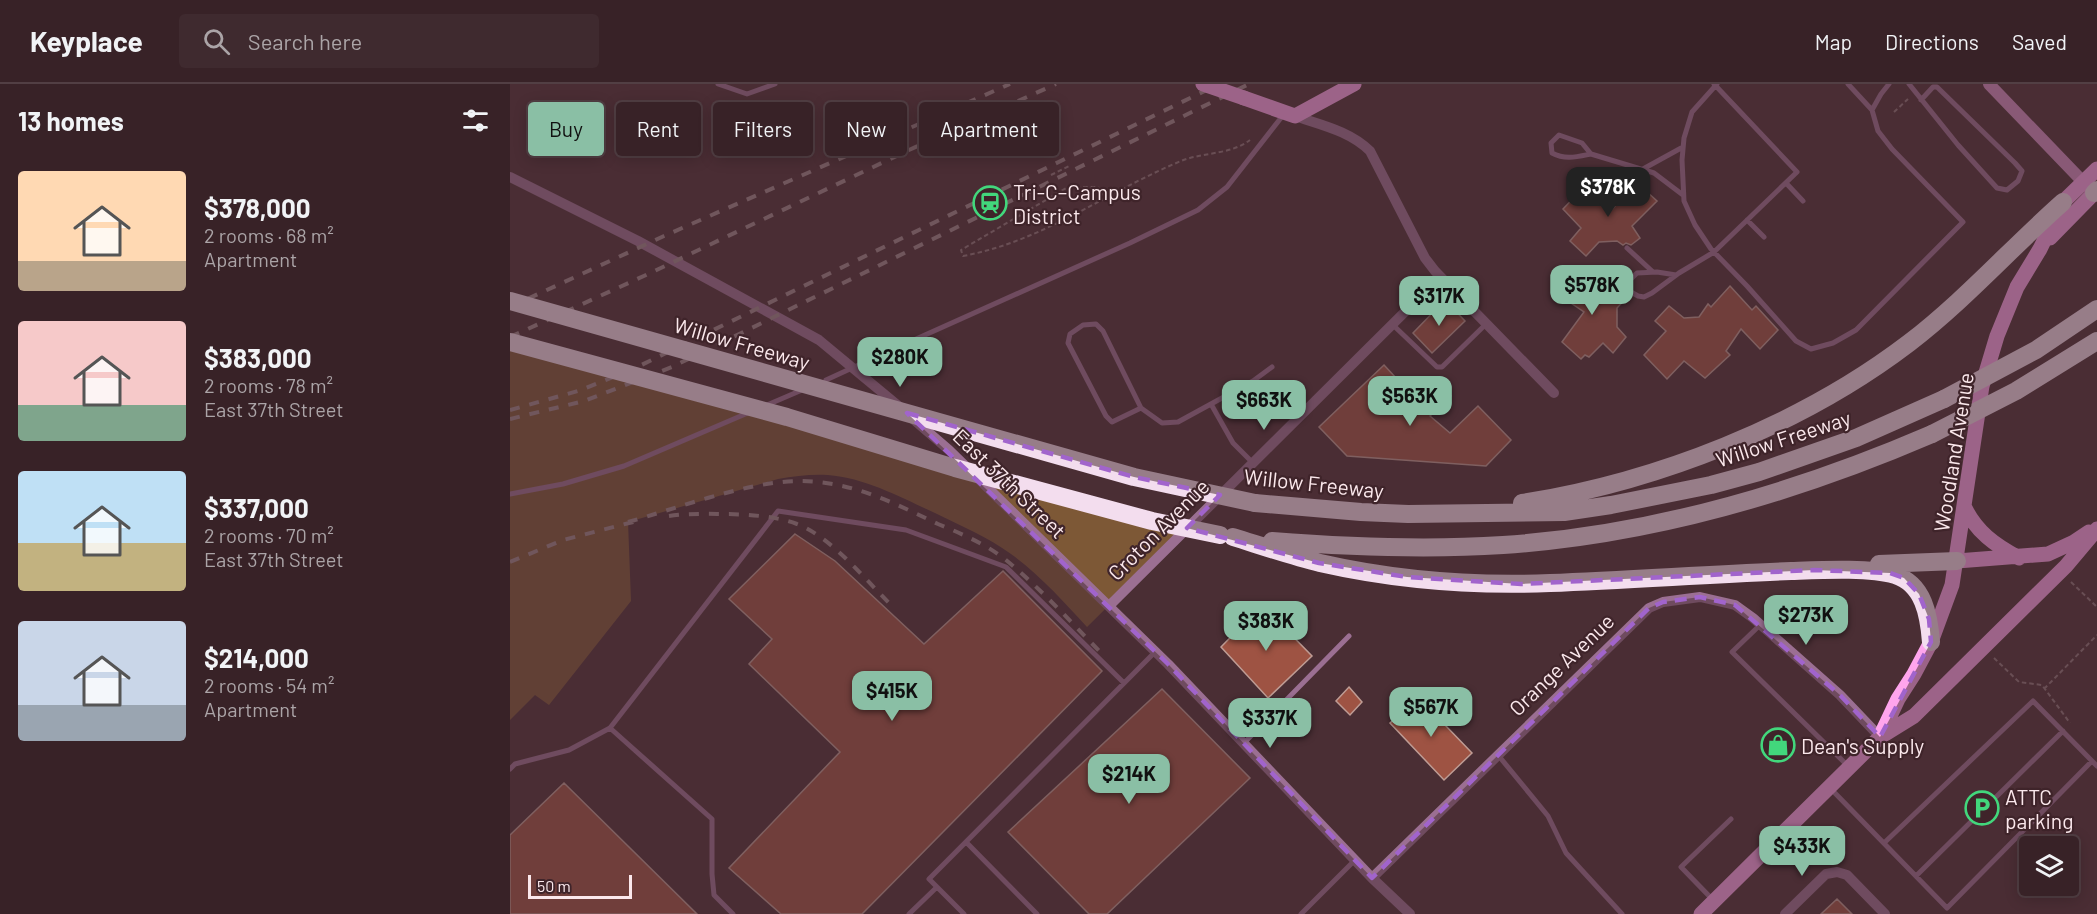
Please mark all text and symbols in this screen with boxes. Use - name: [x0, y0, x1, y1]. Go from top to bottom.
- search box: [179, 14, 599, 68]
- text: Keyplace: [30, 24, 143, 58]
- icon: search: [200, 25, 233, 58]
- text: Search here: [248, 28, 362, 54]
- text: Map: [1815, 29, 1852, 54]
- text: Directions: [1885, 29, 1979, 54]
- text: Saved: [2012, 29, 2067, 54]
- chip: Buy: [528, 102, 604, 156]
- chip: Rent: [616, 102, 701, 156]
- chip: Filters: [713, 102, 813, 156]
- chip: New: [825, 102, 907, 156]
- chip: Apartment: [919, 102, 1059, 156]
- icon: filters: [459, 104, 492, 137]
- text: 13 homes: [18, 105, 124, 136]
- pin: $378K: [1566, 167, 1650, 218]
- text: $378K: [1580, 174, 1636, 198]
- place label: Tri-C–Campus District: [1013, 179, 1141, 228]
- station icon: Tri-C–Campus District: [972, 185, 1008, 221]
- text: $378,000: [204, 192, 311, 223]
- icon: home: [66, 195, 138, 267]
- text: 2 rooms · 68 m²: [204, 223, 334, 247]
- text: Apartment: [204, 247, 297, 271]
- pin: $578K: [1550, 265, 1634, 316]
- text: $578K: [1564, 272, 1620, 296]
- pin: $317K: [1397, 276, 1481, 327]
- text: $317K: [1413, 283, 1465, 307]
- street label: Willow Freeway: [671, 312, 813, 374]
- pin: $280K: [858, 337, 942, 388]
- text: $383,000: [204, 342, 312, 373]
- text: $280K: [871, 344, 929, 368]
- icon: home: [66, 345, 138, 417]
- street label: Woodland Avenue: [1928, 371, 1978, 533]
- text: 2 rooms · 78 m²: [204, 373, 333, 397]
- pin: $563K: [1368, 376, 1452, 427]
- pin: $663K: [1222, 380, 1306, 431]
- text: $563K: [1382, 383, 1438, 407]
- text: $663K: [1236, 387, 1292, 411]
- text: East 37th Street: [204, 397, 344, 421]
- street label: Willow Freeway: [1712, 404, 1854, 472]
- street label: East 37th Street: [949, 423, 1071, 543]
- street label: Willow Freeway: [1243, 463, 1385, 503]
- street label: Croton Avenue: [1102, 473, 1214, 585]
- text: $337,000: [204, 492, 309, 523]
- icon: home: [66, 495, 138, 567]
- text: 2 rooms · 70 m²: [204, 523, 334, 547]
- text: East 37th Street: [204, 547, 344, 571]
- pin: $273K: [1764, 595, 1848, 646]
- pin: $383K: [1224, 601, 1308, 652]
- text: $273K: [1778, 602, 1834, 626]
- text: $383K: [1238, 608, 1294, 632]
- street label: Orange Avenue: [1503, 608, 1619, 720]
- text: $214,000: [204, 642, 309, 673]
- icon: home: [66, 645, 138, 717]
- pin: $415K: [850, 671, 934, 722]
- text: 2 rooms · 54 m²: [204, 673, 334, 697]
- text: $415K: [866, 678, 918, 702]
- pin: $567K: [1389, 687, 1473, 738]
- text: $567K: [1403, 694, 1459, 718]
- text: Apartment: [204, 697, 297, 721]
- pin: $337K: [1228, 698, 1312, 749]
- text: $337K: [1242, 705, 1298, 729]
- shop icon: Dean's Supply: [1760, 727, 1796, 763]
- place label: Dean's Supply: [1801, 733, 1925, 758]
- pin: $214K: [1087, 754, 1171, 805]
- text: $214K: [1102, 761, 1156, 785]
- place label: ATTC parking: [2005, 784, 2073, 833]
- parking icon: ATTC parking: [1964, 790, 2000, 826]
- pin: $433K: [1760, 826, 1844, 877]
- text: $433K: [1773, 833, 1831, 857]
- map controls: [2019, 836, 2079, 896]
- button: layers: [2019, 836, 2079, 896]
- scale bar: [528, 872, 632, 900]
- text: 50 m: [537, 876, 571, 895]

